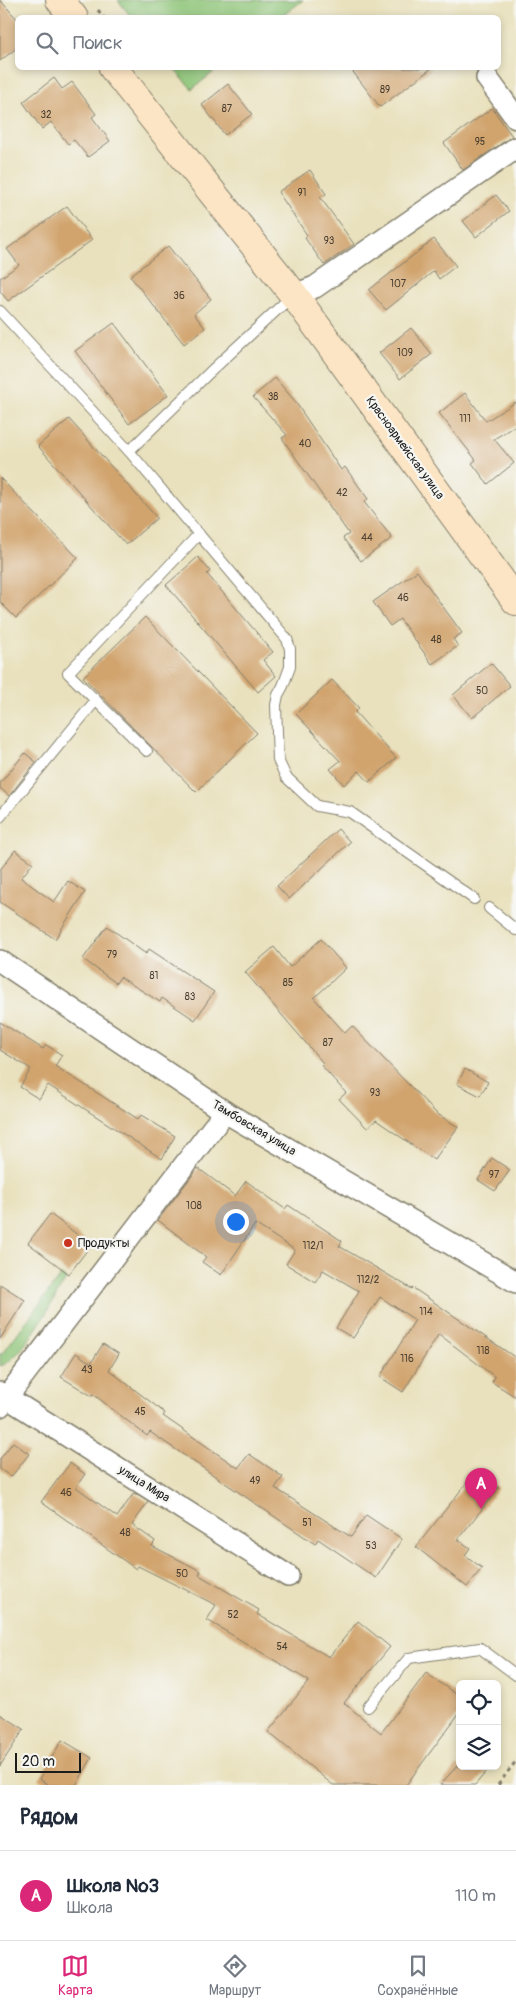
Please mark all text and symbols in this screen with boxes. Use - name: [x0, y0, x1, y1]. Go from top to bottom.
- search box: [15, 15, 501, 70]
- icon: search: [33, 29, 61, 57]
- text: Поиск: [73, 31, 123, 55]
- house number: 89: [380, 84, 390, 96]
- house number: 87: [222, 103, 233, 115]
- house number: 32: [40, 109, 52, 121]
- house number: 95: [475, 136, 485, 148]
- house number: 91: [297, 187, 307, 199]
- house number: 93: [324, 235, 335, 247]
- house number: 107: [390, 278, 407, 290]
- house number: 36: [173, 290, 185, 302]
- house number: 109: [397, 347, 413, 359]
- house number: 38: [268, 391, 278, 403]
- street label: Красноармейская улица: [363, 394, 448, 503]
- house number: 111: [459, 413, 471, 425]
- house number: 40: [299, 438, 311, 450]
- house number: 42: [336, 487, 348, 499]
- house number: 44: [361, 532, 373, 544]
- house number: 46: [397, 592, 409, 604]
- house number: 48: [431, 634, 441, 646]
- house number: 50: [476, 685, 488, 697]
- house number: 79: [107, 949, 117, 961]
- house number: 81: [150, 970, 159, 982]
- house number: 85: [283, 977, 293, 989]
- house number: 83: [185, 991, 196, 1003]
- house number: 87: [323, 1037, 334, 1049]
- house number: 93: [370, 1087, 381, 1099]
- street label: Тамбовская улица: [209, 1097, 299, 1159]
- house number: 97: [489, 1169, 500, 1181]
- house number: 108: [186, 1200, 202, 1212]
- your location: [223, 1209, 249, 1235]
- place label: Продукты: [78, 1236, 130, 1251]
- marker: Продукты: [62, 1237, 74, 1249]
- house number: 112/1: [303, 1240, 324, 1252]
- house number: 112/2: [357, 1274, 380, 1286]
- house number: 114: [419, 1306, 433, 1318]
- house number: 118: [477, 1345, 489, 1357]
- house number: 116: [400, 1353, 414, 1365]
- house number: 43: [81, 1364, 93, 1376]
- house number: 45: [134, 1406, 146, 1418]
- street label: улица Мира: [115, 1462, 173, 1506]
- pin: A: [465, 1468, 497, 1509]
- house number: 49: [250, 1475, 260, 1487]
- house number: 46: [60, 1487, 72, 1499]
- house number: 51: [302, 1517, 312, 1529]
- house number: 48: [120, 1527, 130, 1539]
- house number: 53: [366, 1540, 377, 1552]
- house number: 50: [176, 1568, 188, 1580]
- house number: 52: [227, 1609, 239, 1621]
- house number: 54: [276, 1641, 288, 1653]
- map controls: [456, 1680, 501, 1770]
- button: locate: [456, 1680, 501, 1725]
- button: layers: [456, 1725, 501, 1770]
- scale bar: [15, 1750, 81, 1773]
- text: 20 m: [22, 1753, 55, 1770]
- text: Рядом: [20, 1804, 78, 1831]
- text: Школа №3: [67, 1874, 159, 1898]
- text: A: [31, 1886, 41, 1906]
- text: 110 m: [455, 1886, 496, 1906]
- text: Школа: [67, 1898, 113, 1918]
- tab: Карта: [58, 1952, 93, 1999]
- tab: Маршрут: [209, 1952, 261, 1999]
- tab: Сохранённые: [377, 1952, 458, 1999]

